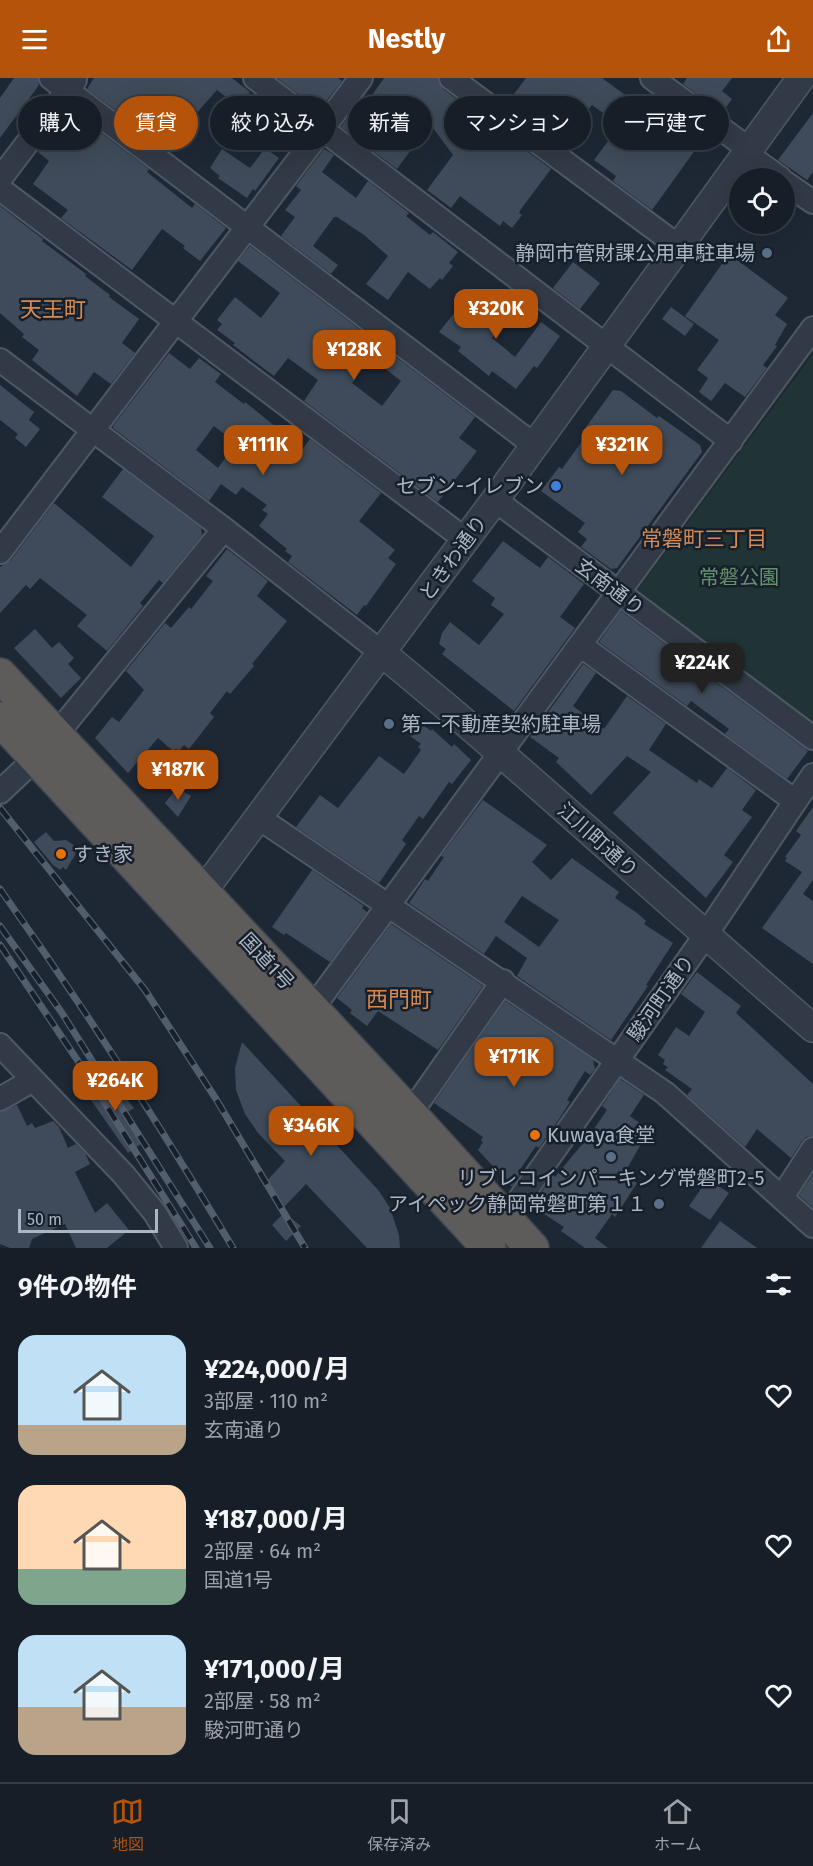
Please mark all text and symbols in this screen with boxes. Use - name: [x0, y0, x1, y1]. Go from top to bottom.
- icon: menu: [18, 23, 51, 56]
- text: Nestly: [368, 23, 445, 55]
- icon: share: [762, 23, 795, 56]
- chip: 購入: [18, 96, 102, 150]
- chip: 賃貸: [114, 96, 198, 150]
- chip: 絞り込み: [210, 96, 336, 150]
- chip: 新着: [348, 96, 432, 150]
- chip: マンション: [444, 96, 591, 150]
- chip: 一戸建て: [603, 96, 729, 150]
- map controls: [729, 168, 795, 234]
- button: locate: [729, 168, 795, 234]
- place label: 静岡市管財課公用車駐車場: [515, 241, 755, 265]
- marker: 静岡市管財課公用車駐車場: [760, 246, 774, 260]
- pin: ¥320K: [454, 289, 538, 340]
- district label: 天王町: [20, 296, 86, 323]
- text: ¥320K: [468, 296, 524, 320]
- pin: ¥128K: [312, 330, 396, 381]
- text: ¥128K: [327, 337, 381, 361]
- pin: ¥111K: [221, 425, 305, 476]
- pin: ¥321K: [580, 425, 664, 476]
- text: ¥111K: [238, 432, 288, 456]
- text: ¥321K: [595, 432, 649, 456]
- place label: セブン-イレブン: [396, 474, 544, 498]
- marker: セブン-イレブン: [549, 479, 563, 493]
- street label: ときわ通り: [414, 510, 492, 606]
- district label: 常磐町三丁目: [641, 526, 767, 552]
- street label: 玄南通り: [571, 553, 649, 621]
- park label: 常磐公園: [699, 565, 779, 589]
- pin: ¥224K: [660, 643, 744, 694]
- text: ¥224K: [674, 650, 730, 674]
- place label: 第一不動産契約駐車場: [401, 712, 601, 736]
- marker: 第一不動産契約駐車場: [382, 717, 396, 731]
- pin: ¥187K: [136, 750, 220, 801]
- text: ¥187K: [151, 757, 205, 781]
- street label: 江川町通り: [553, 798, 643, 882]
- place label: すき家: [73, 842, 133, 866]
- marker: すき家: [54, 847, 68, 861]
- street label: 国道1号: [235, 928, 299, 994]
- street label: 駿河町通り: [622, 950, 700, 1046]
- district label: 西門町: [366, 986, 432, 1013]
- pin: ¥171K: [472, 1037, 556, 1088]
- text: ¥171K: [488, 1044, 540, 1068]
- pin: ¥264K: [73, 1061, 157, 1112]
- text: ¥264K: [87, 1068, 143, 1092]
- pin: ¥346K: [269, 1106, 353, 1157]
- text: ¥346K: [283, 1113, 339, 1137]
- place label: Kuwaya食堂: [547, 1123, 655, 1147]
- marker: Kuwaya食堂: [528, 1128, 542, 1142]
- marker: リブレコインパーキング常磐町2-5: [604, 1150, 618, 1164]
- place label: リブレコインパーキング常磐町2-5: [457, 1166, 765, 1190]
- place label: アイペック静岡常磐町第１１: [388, 1192, 647, 1216]
- marker: アイペック静岡常磐町第１１: [652, 1197, 666, 1211]
- scale bar: [18, 1206, 158, 1234]
- text: 50 m: [27, 1210, 62, 1229]
- icon: filters: [762, 1268, 795, 1301]
- text: 9件の物件: [18, 1272, 137, 1303]
- text: ¥224,000/月: [204, 1354, 350, 1385]
- icon: home: [66, 1359, 138, 1431]
- icon: heart: [762, 1379, 795, 1412]
- text: 3部屋 · 110 m²: [204, 1389, 328, 1413]
- text: 玄南通り: [204, 1418, 284, 1442]
- text: ¥187,000/月: [204, 1504, 348, 1535]
- icon: home: [66, 1509, 138, 1581]
- icon: heart: [762, 1529, 795, 1562]
- text: 2部屋 · 64 m²: [204, 1539, 321, 1563]
- text: 国道1号: [204, 1568, 273, 1592]
- text: ¥171,000/月: [204, 1654, 345, 1685]
- icon: home: [66, 1659, 138, 1731]
- icon: heart: [762, 1679, 795, 1712]
- text: 2部屋 · 58 m²: [204, 1689, 321, 1713]
- text: 駿河町通り: [204, 1718, 304, 1742]
- tab: 地図: [111, 1795, 144, 1855]
- tab: 保存済み: [367, 1795, 431, 1855]
- tab: ホーム: [654, 1795, 702, 1855]

